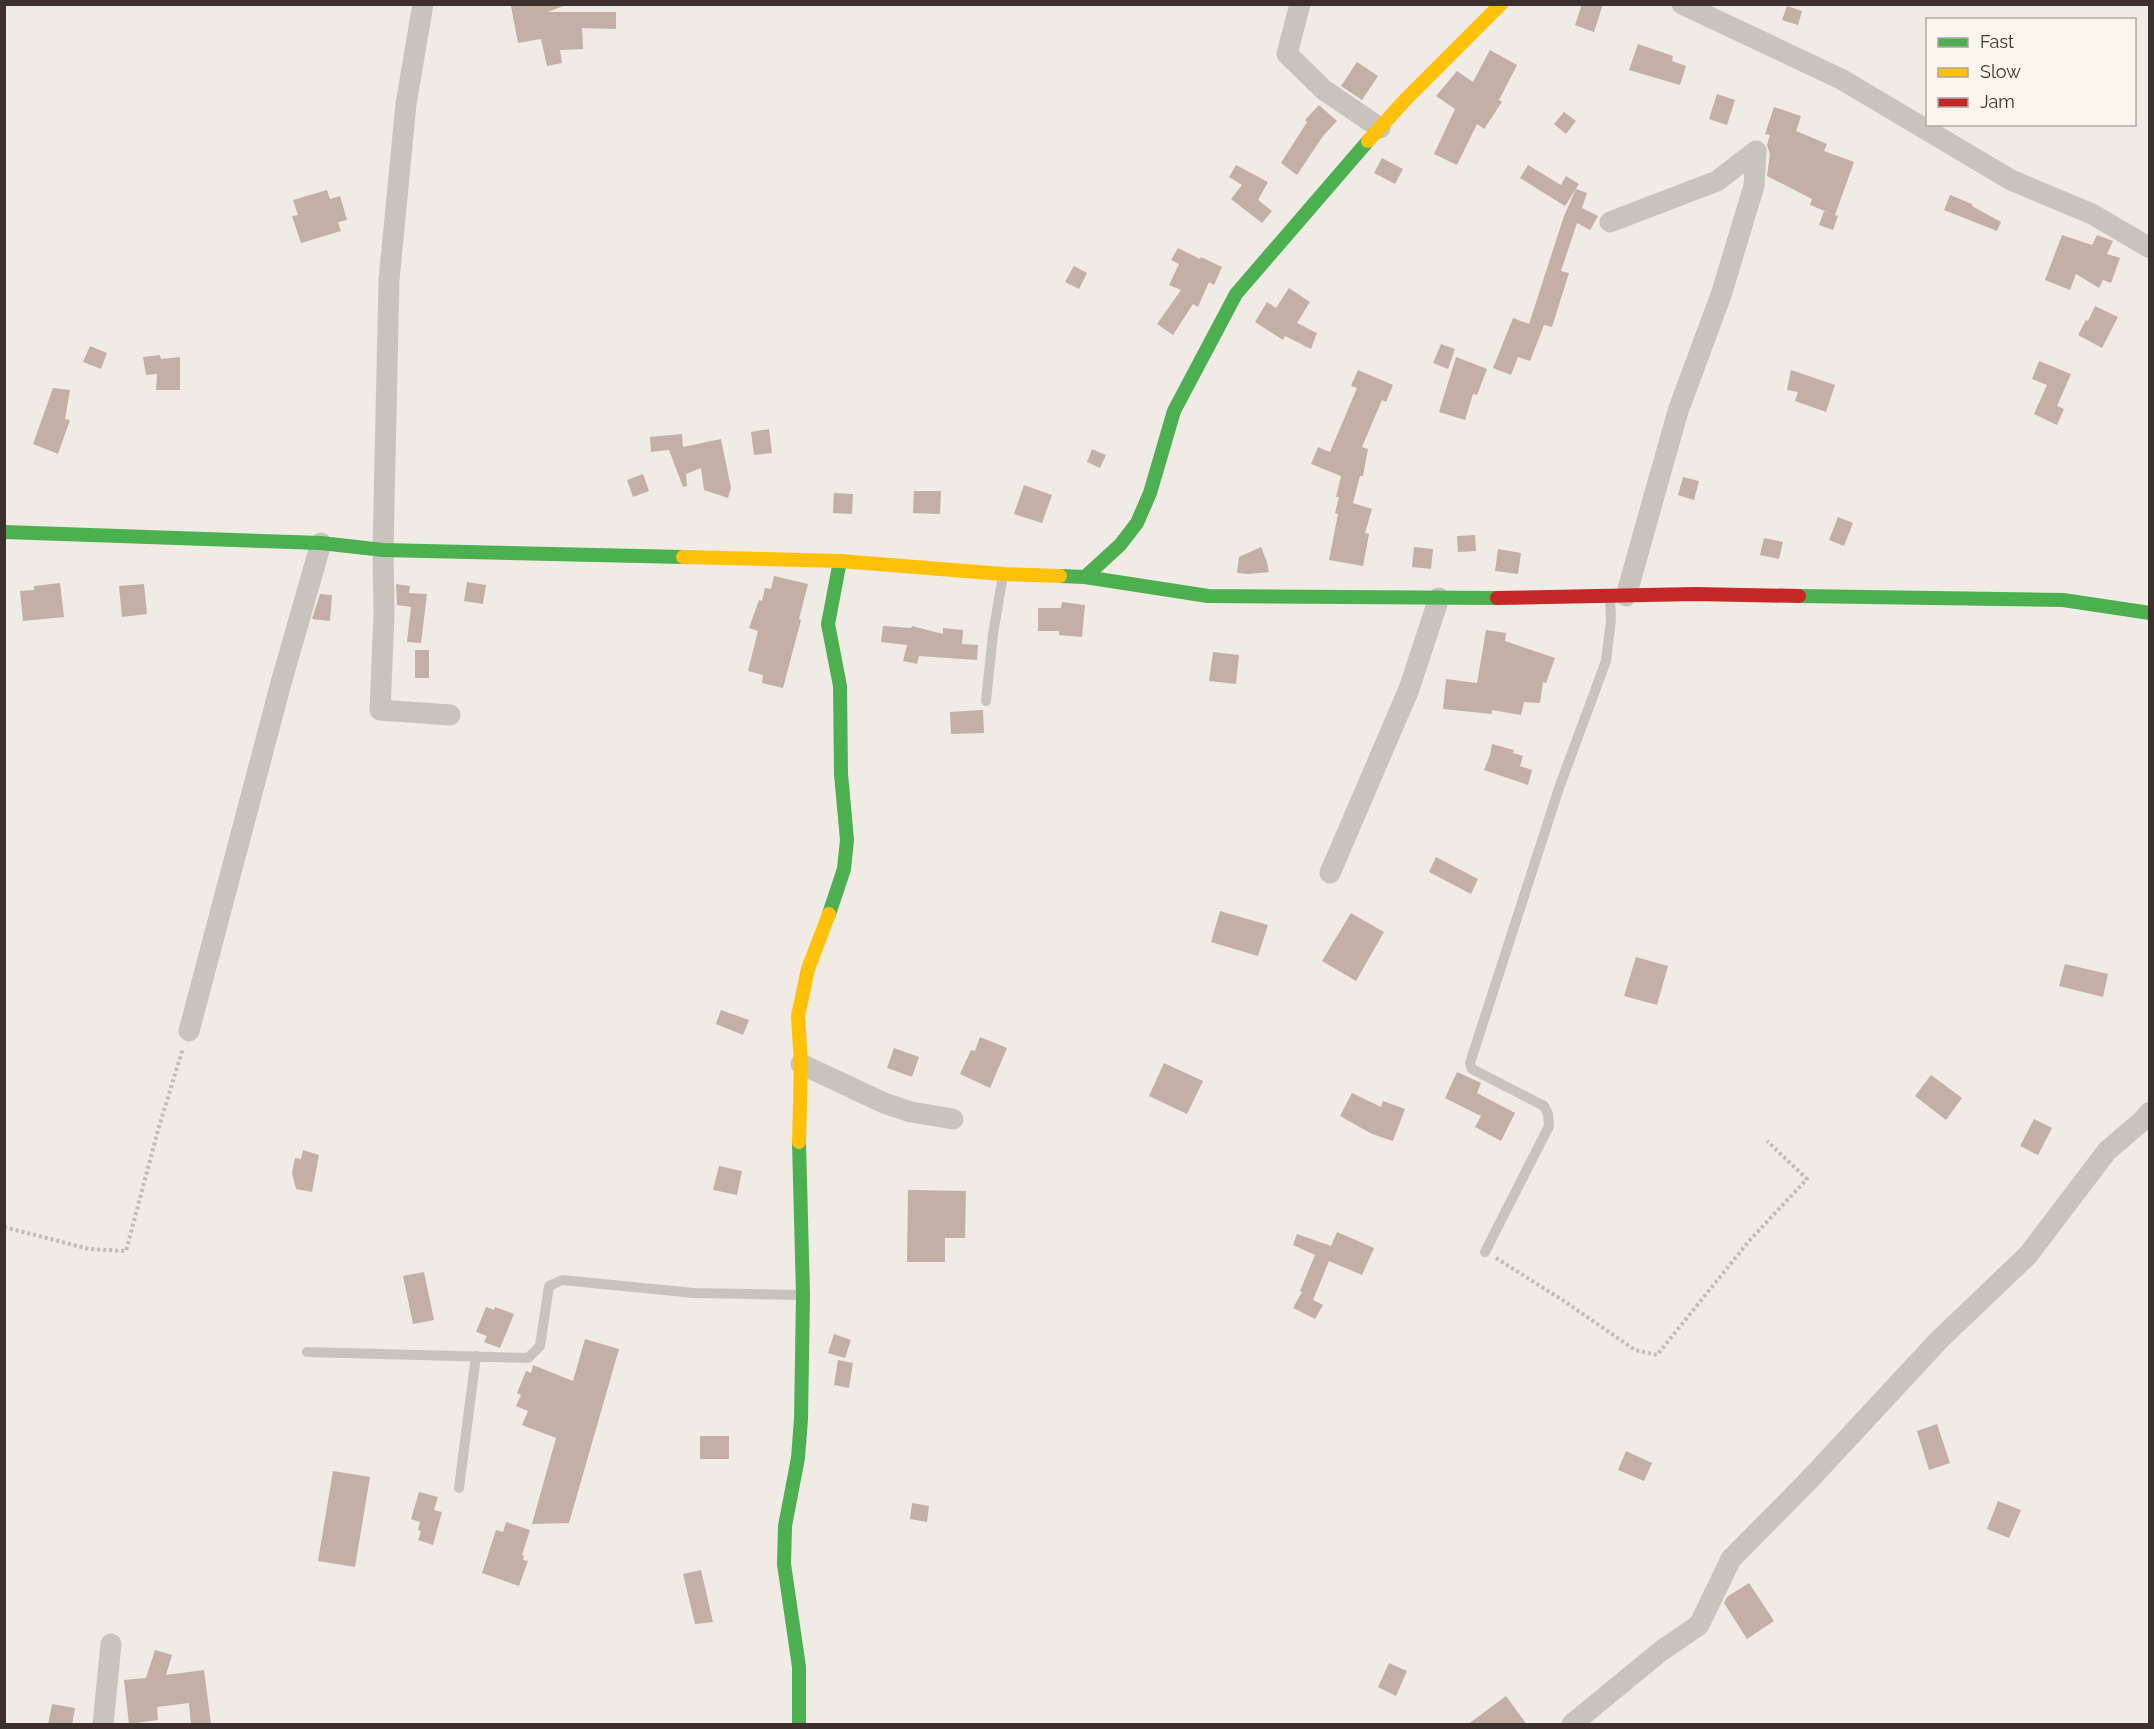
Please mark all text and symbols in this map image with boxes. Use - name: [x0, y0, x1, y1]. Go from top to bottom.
- legend: [1926, 18, 2136, 126]
- text: Fast: [1980, 31, 2014, 52]
- text: Slow: [1980, 61, 2021, 82]
- text: Jam: [1980, 91, 2015, 112]

